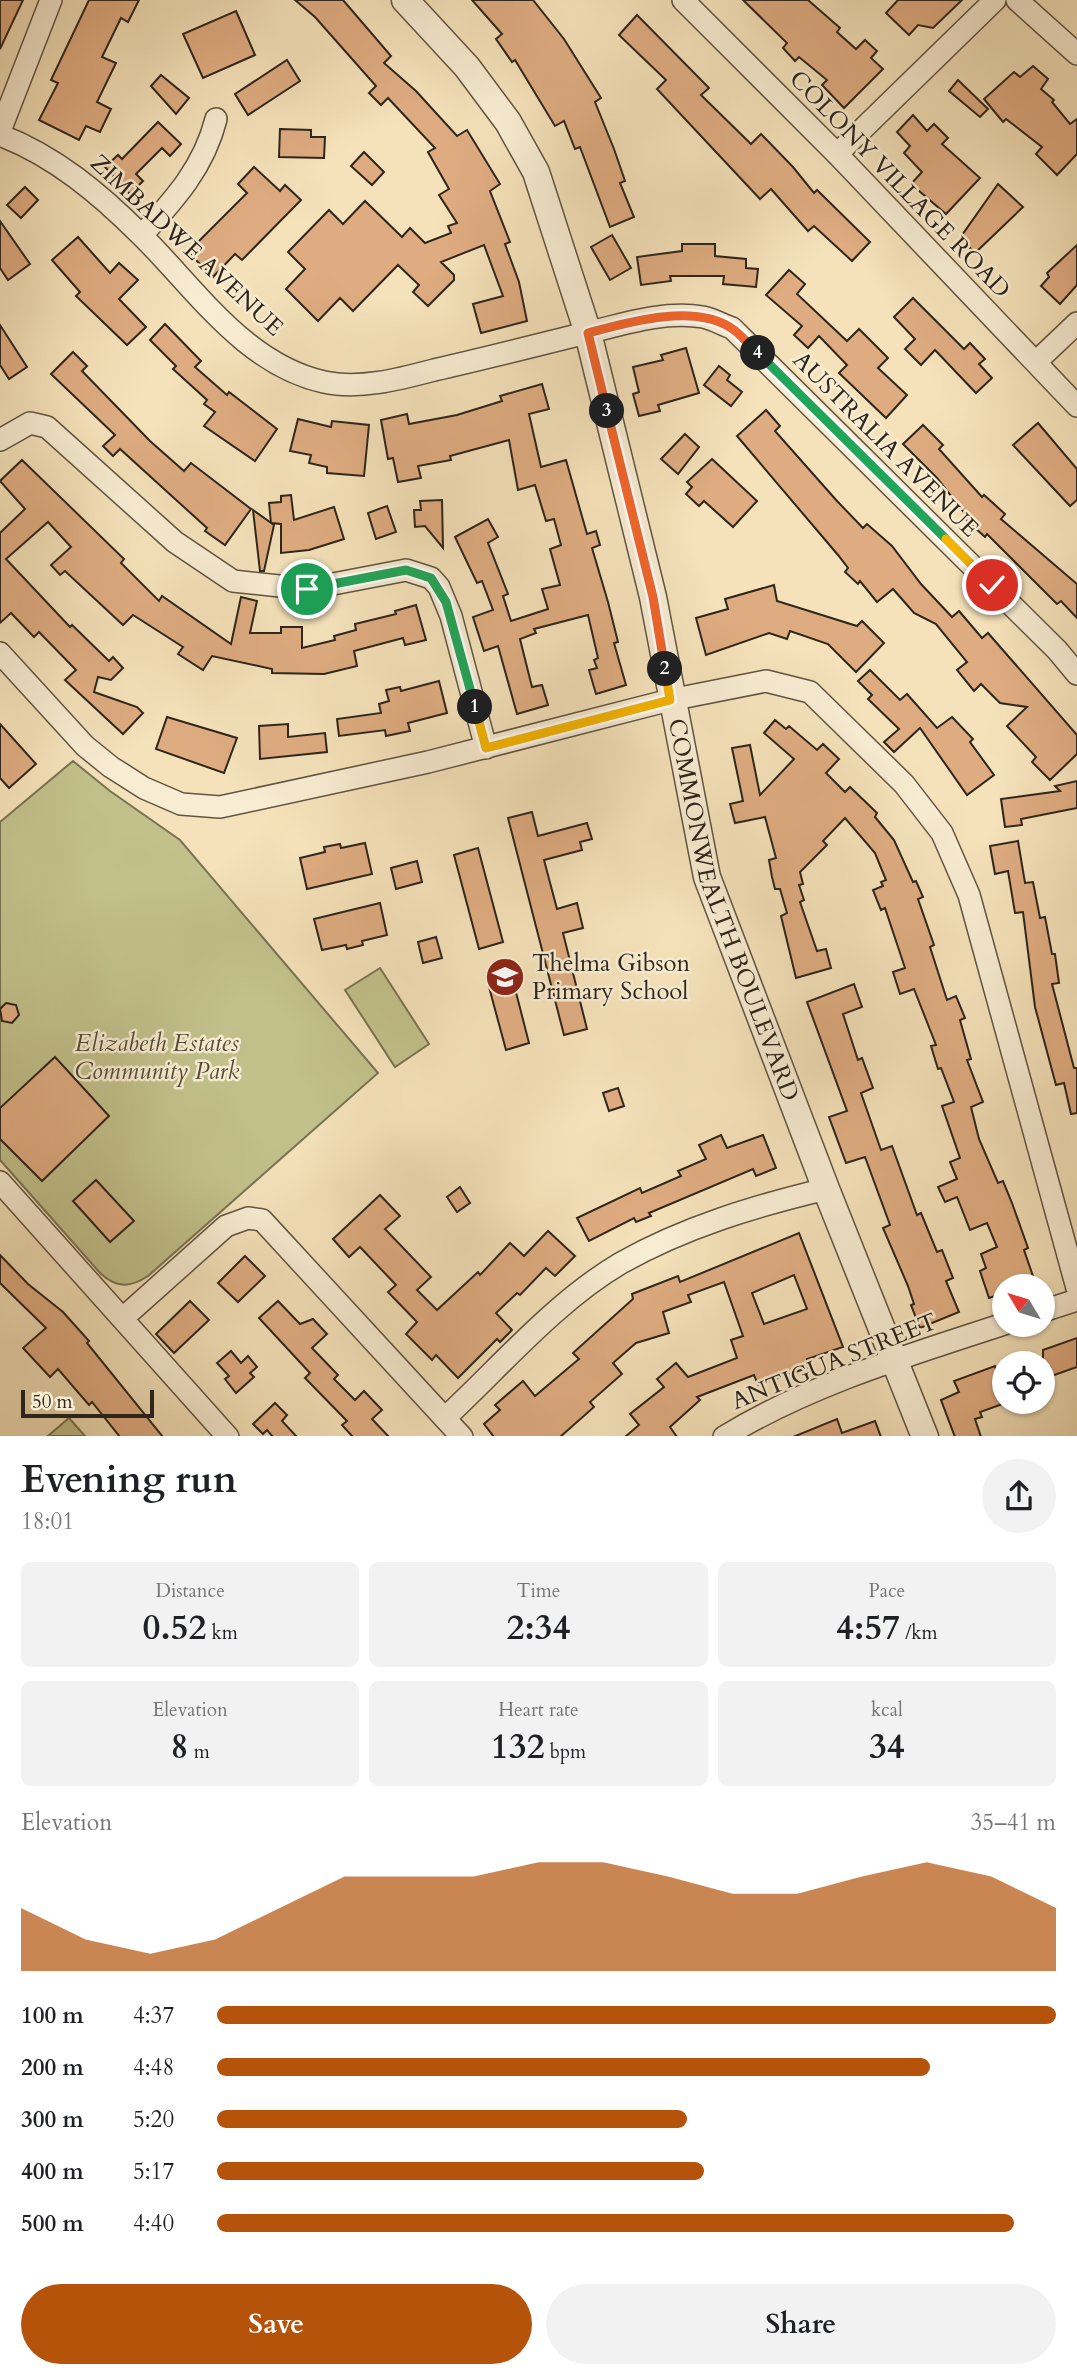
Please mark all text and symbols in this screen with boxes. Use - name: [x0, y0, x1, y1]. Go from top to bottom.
- street label: COLONY VILLAGE ROAD: [782, 63, 1018, 306]
- street label: ZIMBADWE AVENUE: [83, 147, 290, 344]
- pin: 4: [740, 336, 776, 370]
- text: 4: [753, 339, 762, 365]
- street label: AUSTRALIA AVENUE: [785, 344, 986, 545]
- pin: 3: [590, 394, 624, 428]
- text: 3: [602, 397, 611, 423]
- pin: [962, 555, 1022, 615]
- pin: [277, 559, 337, 619]
- icon: check: [973, 566, 1011, 604]
- icon: arrive: [288, 570, 326, 608]
- pin: 2: [648, 652, 682, 686]
- text: 2: [660, 655, 669, 681]
- pin: 1: [458, 690, 492, 724]
- text: 1: [470, 693, 479, 719]
- street label: COMMONWEALTH BOULEVARD: [660, 716, 807, 1106]
- place label: Thelma Gibson Primary School: [532, 947, 691, 1008]
- school or university icon: Thelma Gibson Primary School: [484, 956, 526, 998]
- park label: Elizabeth Estates Community Park: [75, 1027, 240, 1088]
- north arrow: [992, 1274, 1055, 1337]
- map controls: [992, 1274, 1055, 1414]
- street label: ANTIGUA STREET: [727, 1305, 942, 1418]
- button: locate: [992, 1351, 1055, 1414]
- scale bar: [21, 1388, 154, 1419]
- text: 50 m: [32, 1389, 73, 1415]
- text: Evening run: [21, 1454, 237, 1506]
- button: share: [982, 1459, 1056, 1533]
- text: 18:01: [21, 1506, 74, 1537]
- text: Distance: [155, 1578, 225, 1604]
- text: Time: [517, 1578, 560, 1604]
- text: Pace: [868, 1578, 905, 1604]
- text: 0.52: [143, 1604, 206, 1652]
- text: 2:34: [507, 1604, 570, 1652]
- text: 4:57: [836, 1604, 900, 1652]
- text: km: [206, 1620, 238, 1646]
- text: /km: [900, 1620, 938, 1646]
- text: Elevation: [152, 1697, 228, 1723]
- text: Heart rate: [498, 1697, 579, 1723]
- text: kcal: [871, 1697, 903, 1723]
- text: 8: [171, 1723, 189, 1771]
- text: 132: [491, 1723, 545, 1771]
- text: 34: [869, 1723, 905, 1771]
- text: m: [189, 1739, 210, 1765]
- text: bpm: [545, 1739, 586, 1765]
- text: Elevation: [21, 1807, 112, 1838]
- text: 35–41 m: [971, 1807, 1056, 1838]
- text: 100 m: [21, 2000, 84, 2031]
- text: 4:37: [133, 2000, 174, 2031]
- text: 200 m: [21, 2052, 84, 2083]
- text: 4:48: [133, 2052, 174, 2083]
- text: 300 m: [21, 2104, 84, 2135]
- text: 5:20: [133, 2104, 174, 2135]
- text: 400 m: [21, 2156, 84, 2187]
- text: 5:17: [133, 2156, 174, 2187]
- text: 500 m: [21, 2208, 84, 2239]
- text: 4:40: [133, 2208, 174, 2239]
- button: Save: [21, 2284, 532, 2364]
- button: Share: [546, 2284, 1056, 2364]

